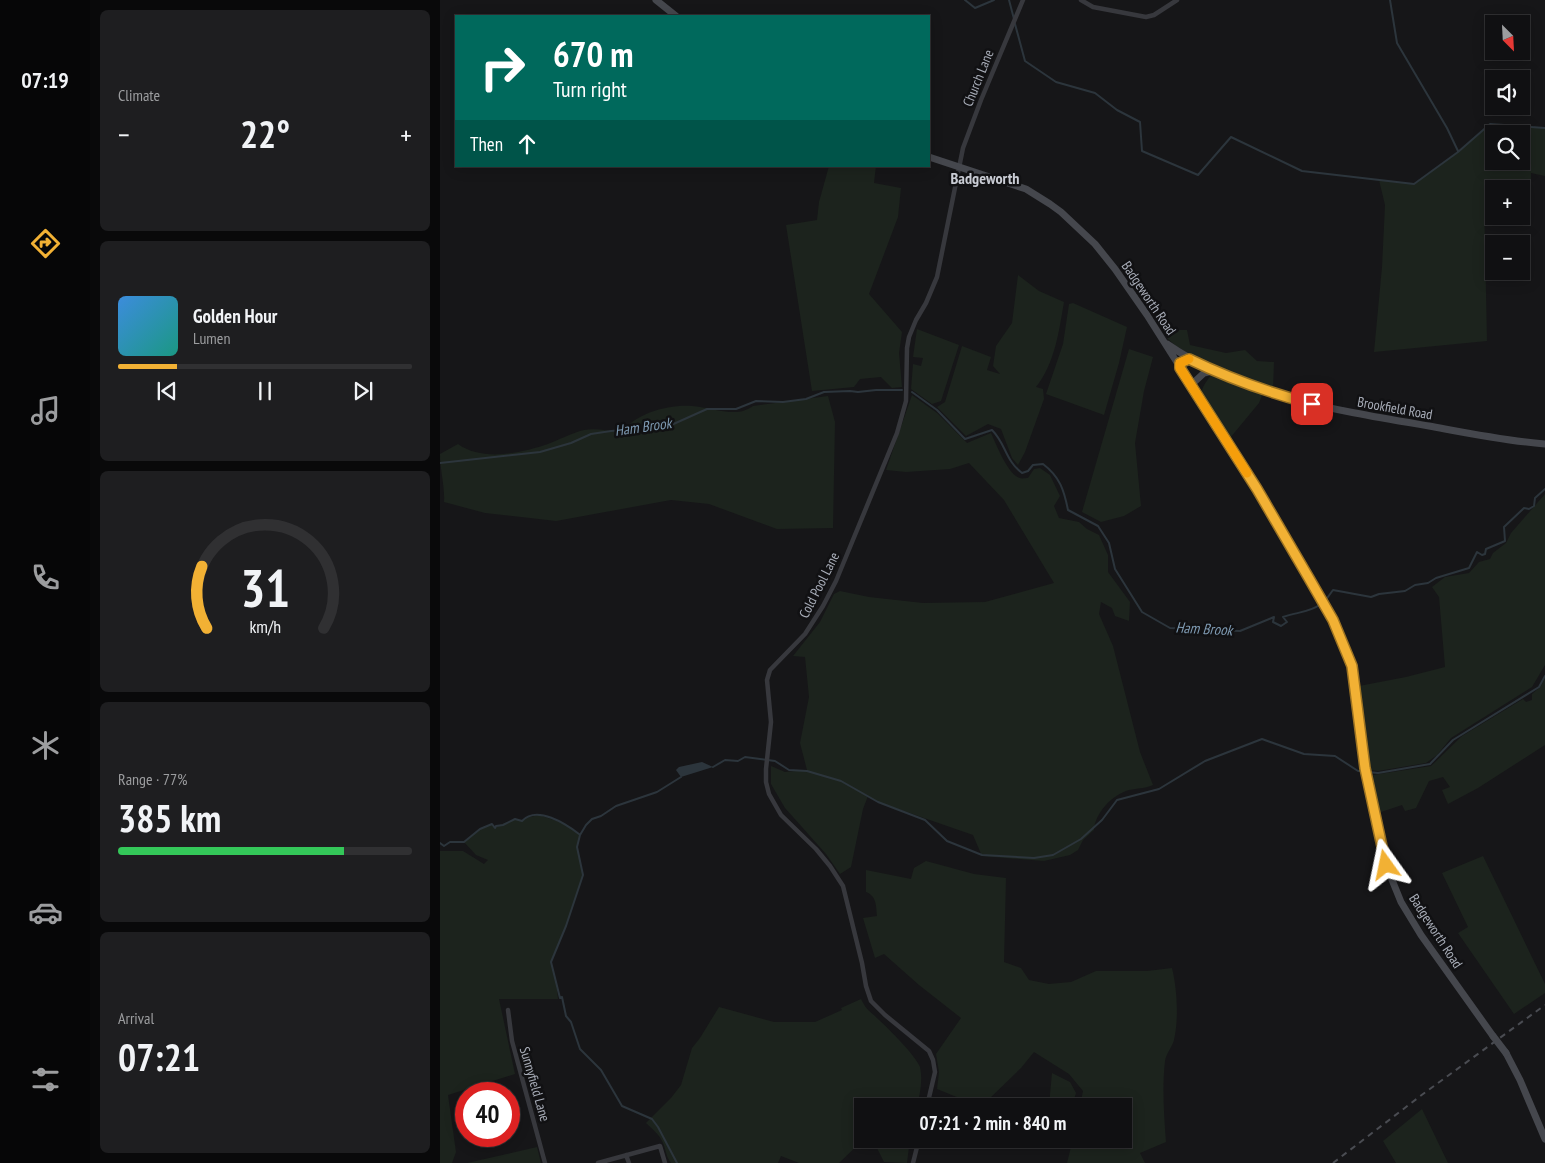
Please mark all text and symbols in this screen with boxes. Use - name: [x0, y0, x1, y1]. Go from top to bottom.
- north arrow: [1485, 15, 1530, 60]
- map controls: [1485, 15, 1530, 280]
- text: 670 m: [553, 31, 634, 77]
- icon: right: [470, 35, 535, 100]
- street label: Church Lane: [958, 47, 998, 109]
- text: 07:19: [21, 66, 69, 94]
- button: sound: [1485, 70, 1530, 115]
- text: Turn right: [553, 75, 627, 103]
- text: Climate: [118, 85, 160, 105]
- text: 22°: [240, 109, 290, 158]
- text: −: [118, 116, 130, 153]
- text: +: [400, 116, 412, 153]
- button: search: [1485, 125, 1530, 170]
- icon: ahead: [513, 130, 541, 158]
- text: Then: [470, 132, 503, 156]
- district label: Badgeworth: [951, 168, 1019, 188]
- button: +: [1485, 180, 1530, 225]
- icon: directions: [28, 226, 63, 261]
- button: −: [1485, 235, 1530, 280]
- street label: Badgeworth Road: [1118, 258, 1180, 338]
- text: Golden Hour: [193, 304, 277, 328]
- text: Lumen: [193, 328, 230, 348]
- icon: previous: [153, 377, 181, 405]
- icon: pause: [251, 377, 279, 405]
- icon: next: [349, 377, 377, 405]
- pin: [1291, 383, 1333, 425]
- icon: arrive: [1298, 390, 1326, 418]
- icon: music: [28, 393, 63, 428]
- street label: Brookfield Road: [1356, 393, 1434, 423]
- water label: Ham Brook: [613, 413, 675, 440]
- street label: Cold Pool Lane: [795, 549, 843, 621]
- text: 31: [240, 554, 290, 621]
- icon: phone: [28, 560, 63, 595]
- text: km/h: [249, 615, 281, 638]
- water label: Ham Brook: [1175, 618, 1235, 640]
- icon: climate: [28, 728, 63, 763]
- text: Range · 77%: [118, 769, 187, 789]
- text: 385 km: [118, 793, 221, 842]
- position arrow: [1359, 838, 1411, 890]
- street label: Badgeworth Road: [1405, 890, 1467, 972]
- icon: car: [28, 895, 63, 930]
- text: Arrival: [118, 1008, 154, 1028]
- text: 07:21: [118, 1032, 200, 1081]
- street label: Sunnyfield Lane: [516, 1045, 554, 1124]
- icon: filters: [28, 1062, 63, 1097]
- speed limit sign: 40: [455, 1082, 520, 1147]
- text: 07:21 · 2 min · 840 m: [920, 1111, 1066, 1135]

